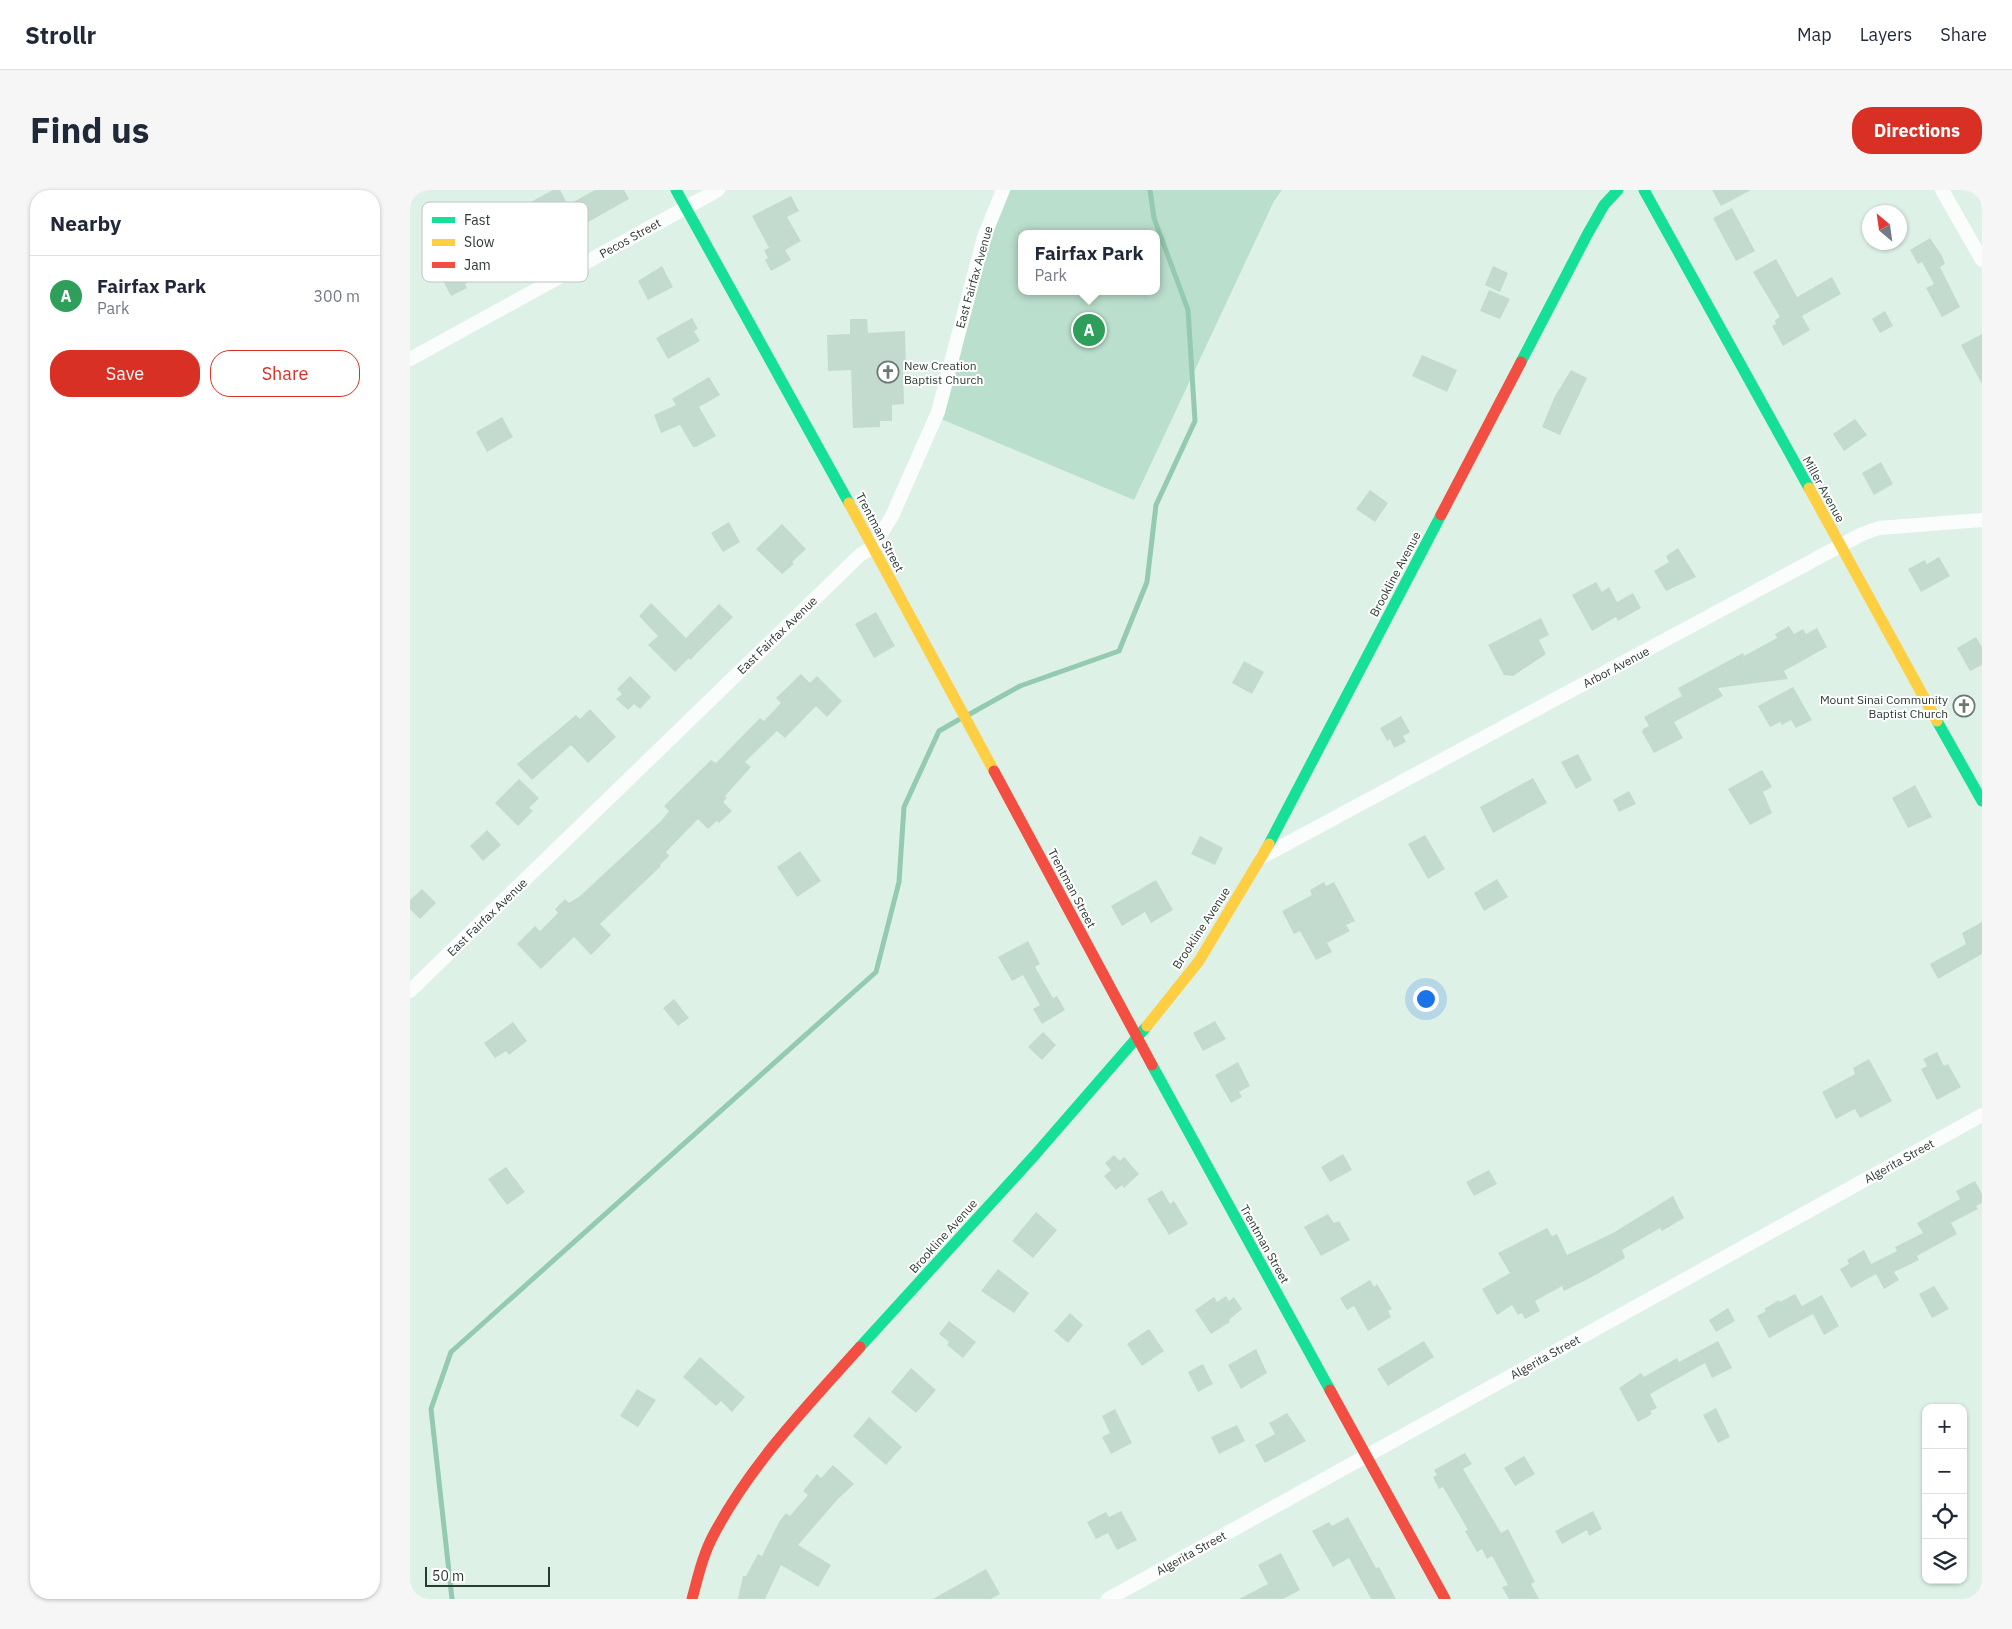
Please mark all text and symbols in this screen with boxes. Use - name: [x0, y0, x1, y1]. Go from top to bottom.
- text: Strollr: [25, 19, 96, 51]
- text: Map: [1797, 23, 1832, 46]
- text: Layers: [1860, 23, 1912, 46]
- text: Share: [1940, 23, 1987, 46]
- text: Find us: [30, 107, 149, 153]
- button: Directions: [1852, 107, 1982, 154]
- legend: [422, 202, 588, 282]
- north arrow: [1862, 205, 1907, 250]
- text: Nearby: [50, 209, 121, 237]
- text: Fast: [464, 211, 490, 229]
- street label: Pecos Street: [597, 215, 663, 261]
- street label: East Fairfax Avenue: [952, 224, 996, 330]
- popup: [1018, 230, 1160, 295]
- text: Slow: [464, 233, 495, 251]
- text: Fairfax Park: [1035, 241, 1143, 265]
- text: Jam: [464, 256, 491, 274]
- text: Park: [1035, 265, 1067, 285]
- text: Fairfax Park: [97, 274, 206, 298]
- text: A: [61, 286, 71, 306]
- text: 300 m: [313, 286, 360, 306]
- text: Park: [97, 298, 129, 318]
- pin: A: [1073, 311, 1105, 349]
- button: Save: [50, 350, 200, 397]
- button: Share: [210, 350, 360, 397]
- place label: New Creation Baptist Church: [904, 358, 983, 387]
- church icon: New Creation Baptist Church: [876, 360, 900, 384]
- street label: Miller Avenue: [1800, 453, 1848, 525]
- street label: Trentman Street: [853, 490, 907, 574]
- street label: Brookline Avenue: [1366, 528, 1424, 619]
- street label: East Fairfax Avenue: [734, 593, 820, 677]
- street label: Arbor Avenue: [1580, 643, 1652, 691]
- place label: Mount Sinai Community Baptist Church: [1820, 692, 1948, 721]
- church icon: Mount Sinai Community Baptist Church: [1952, 694, 1976, 718]
- street label: Trentman Street: [1045, 846, 1099, 930]
- street label: East Fairfax Avenue: [444, 875, 530, 959]
- street label: Brookline Avenue: [1169, 884, 1233, 972]
- your location: [1413, 986, 1439, 1012]
- street label: Algerita Street: [1861, 1136, 1937, 1186]
- street label: Brookline Avenue: [906, 1196, 980, 1276]
- street label: Trentman Street: [1237, 1202, 1293, 1286]
- street label: Algerita Street: [1507, 1332, 1583, 1382]
- map controls: [1922, 1404, 1967, 1584]
- button: +: [1922, 1404, 1967, 1449]
- button: −: [1922, 1449, 1967, 1494]
- button: locate: [1922, 1494, 1967, 1539]
- street label: Algerita Street: [1153, 1528, 1229, 1578]
- button: layers: [1922, 1539, 1967, 1584]
- scale bar: [425, 1564, 550, 1587]
- text: 50 m: [432, 1567, 464, 1585]

